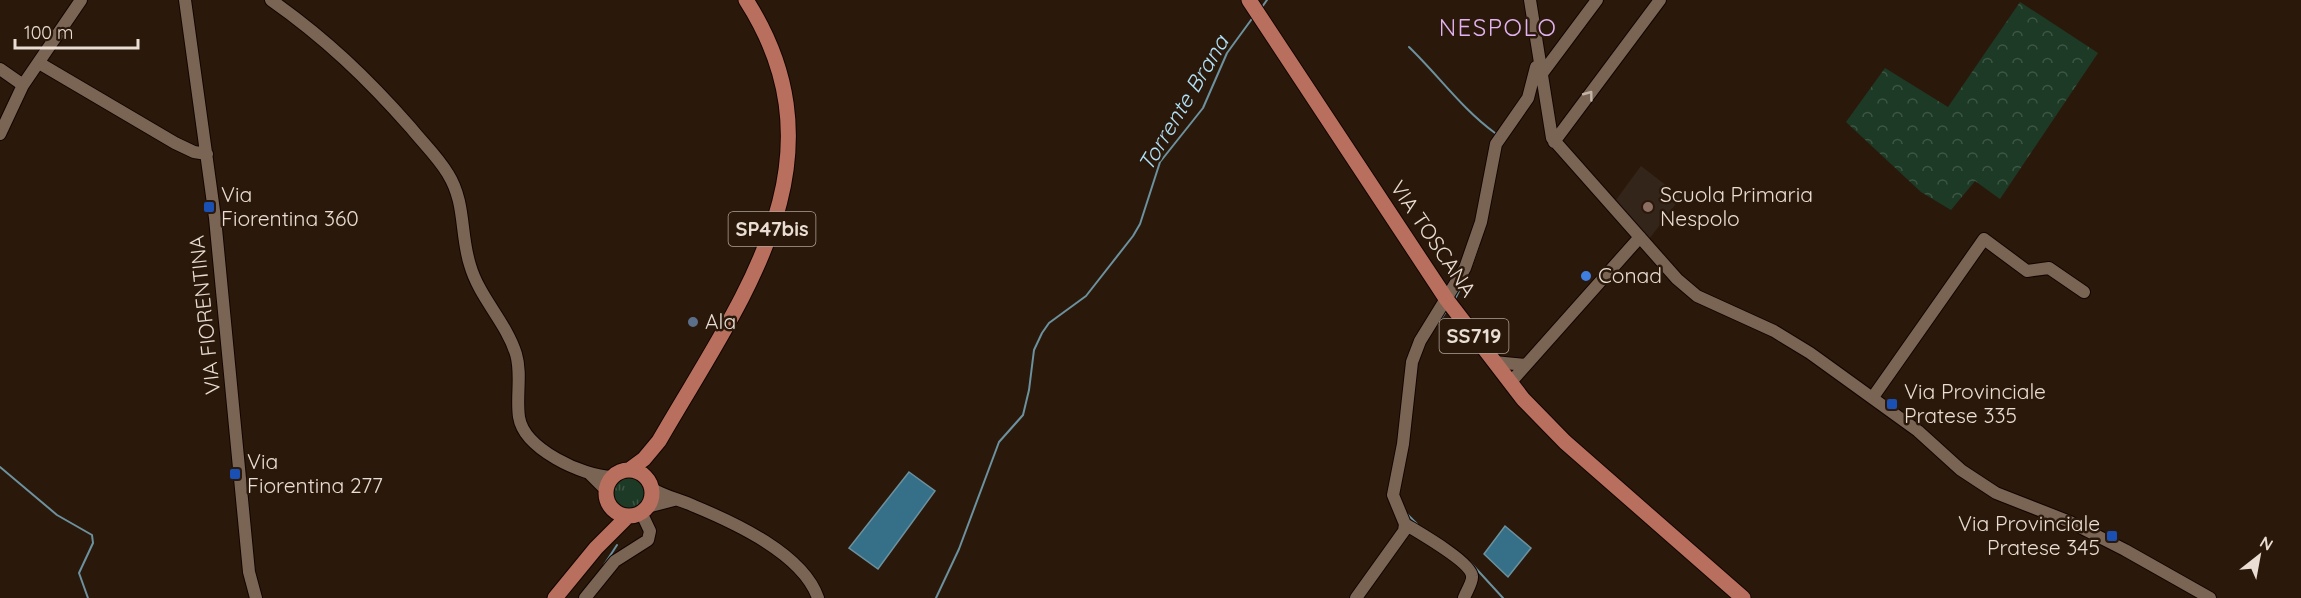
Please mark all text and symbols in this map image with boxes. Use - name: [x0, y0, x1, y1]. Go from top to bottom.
- scale bar: [15, 12, 138, 50]
- district label: NESPOLO: [1439, 12, 1557, 42]
- text: 100 m: [24, 21, 73, 44]
- water label: Torrente Brana: [1132, 29, 1235, 176]
- one-way arrow: [1582, 91, 1593, 102]
- street label: VIA TOSCANA: [1385, 175, 1482, 302]
- place label: Via Fiorentina 360: [221, 181, 359, 231]
- place label: Scuola Primaria Nespolo: [1660, 181, 1813, 231]
- marker: Via Fiorentina 360: [202, 200, 216, 214]
- marker: Scuola Primaria Nespolo: [1641, 200, 1655, 214]
- road number: SP47bis: [728, 212, 816, 246]
- street label: VIA FIORENTINA: [183, 234, 225, 396]
- place label: Conad: [1598, 262, 1662, 288]
- marker: Conad: [1579, 269, 1593, 283]
- place label: Ala: [705, 308, 736, 334]
- marker: Ala: [686, 315, 700, 329]
- road number: SS719: [1440, 319, 1508, 353]
- place label: Via Provinciale Pratese 335: [1904, 378, 2046, 428]
- marker: Via Provinciale Pratese 335: [1885, 397, 1899, 411]
- place label: Via Fiorentina 277: [247, 448, 383, 498]
- marker: Via Fiorentina 277: [228, 467, 242, 481]
- place label: Via Provinciale Pratese 345: [1958, 510, 2100, 560]
- north arrow: [2229, 526, 2289, 586]
- marker: Via Provinciale Pratese 345: [2105, 529, 2119, 543]
- text: N: [2257, 532, 2277, 555]

